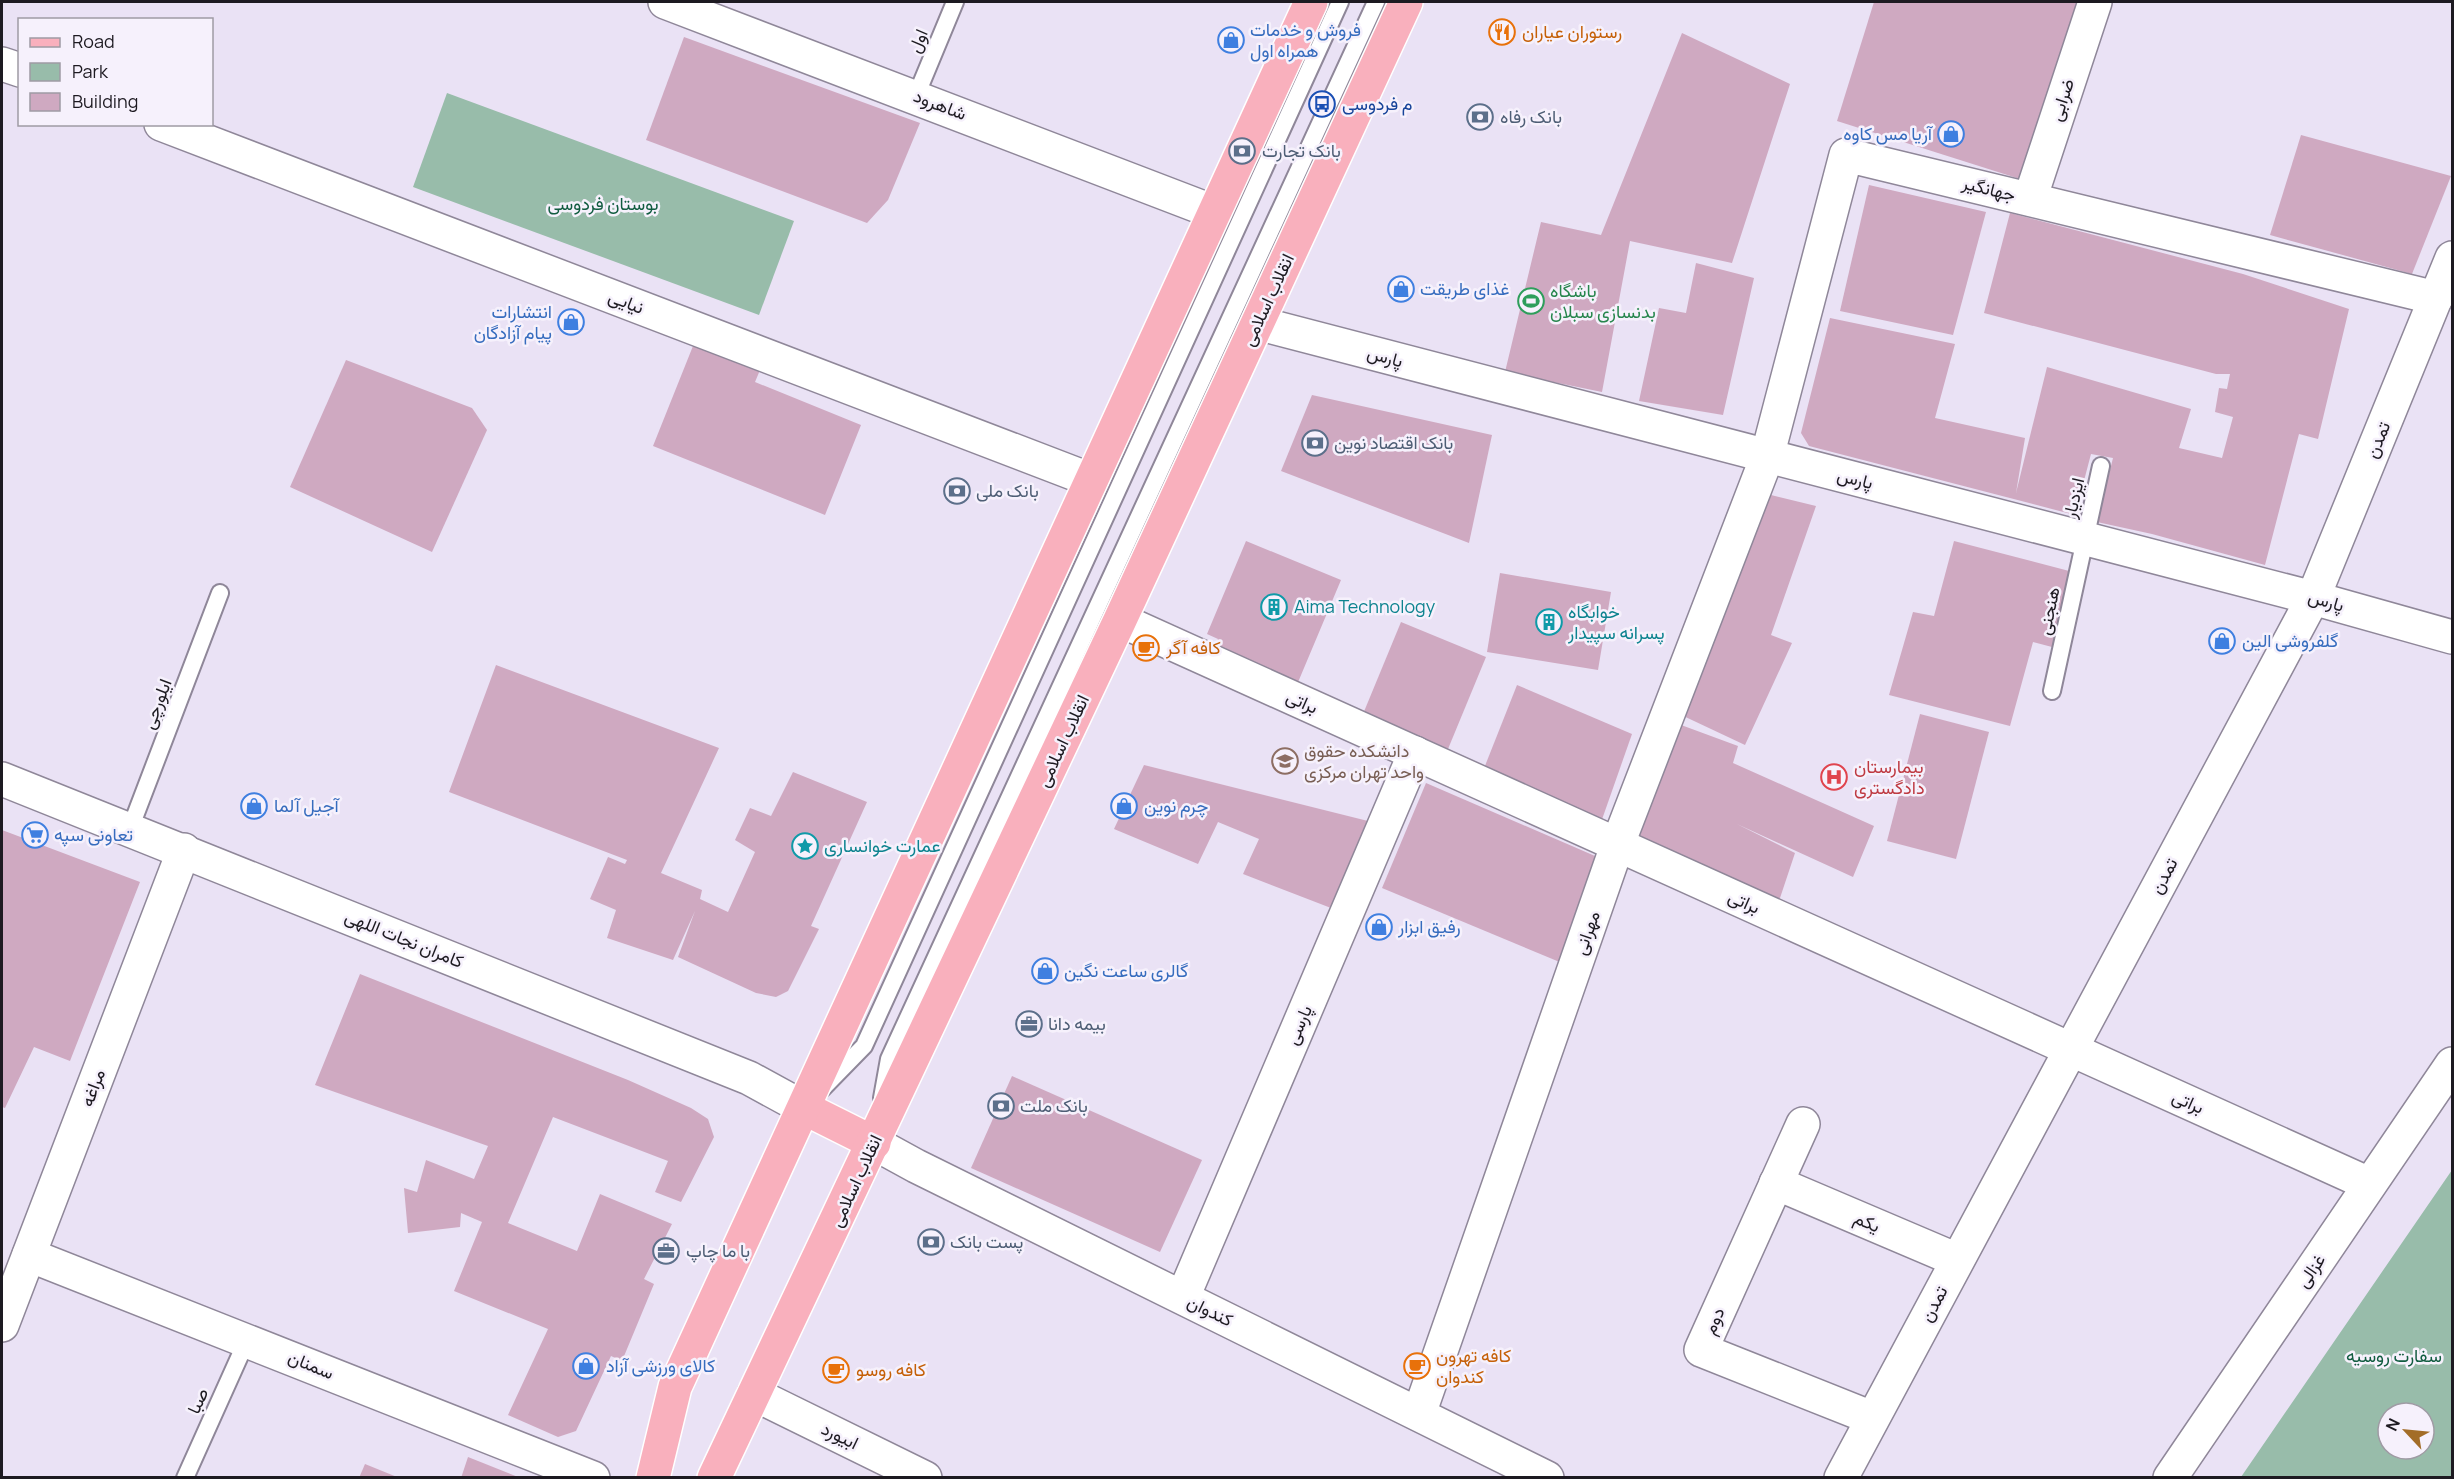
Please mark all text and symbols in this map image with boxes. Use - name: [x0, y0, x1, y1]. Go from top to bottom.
- place label: فروش و خدمات همراه اول: [1250, 17, 1361, 62]
- restaurant icon: رستوران عیاران: [1487, 17, 1517, 47]
- legend: [18, 18, 213, 126]
- place label: رستوران عیاران: [1522, 19, 1622, 43]
- street label: اول: [901, 25, 933, 56]
- shop icon: فروش و خدمات همراه اول: [1216, 25, 1246, 55]
- text: Road: [72, 29, 115, 53]
- text: Park: [72, 59, 109, 83]
- street label: ضرابی: [2043, 75, 2079, 124]
- street label: شاهرود: [911, 83, 970, 125]
- text: Building: [72, 89, 138, 113]
- bus stop icon: م فردوسی: [1307, 89, 1337, 119]
- place label: م فردوسی: [1342, 91, 1413, 116]
- bank icon: بانک رفاه: [1465, 102, 1495, 132]
- place label: بانک رفاه: [1500, 104, 1562, 128]
- shop icon: آریا مس کاوه: [1936, 119, 1966, 149]
- place label: آریا مس کاوه: [1843, 121, 1934, 145]
- bank icon: بانک تجارت: [1227, 136, 1257, 166]
- place label: بانک تجارت: [1262, 138, 1341, 162]
- street label: جهانگیر: [1959, 170, 2018, 206]
- park label: بوستان فردوسی: [547, 191, 659, 215]
- street label: انقلاب اسلامی: [1235, 250, 1299, 350]
- shop icon: غذای طریقت: [1386, 274, 1416, 304]
- place label: غذای طریقت: [1420, 276, 1509, 300]
- place label: باشگاه بدنسازی سبلان: [1550, 278, 1656, 323]
- street label: نیایی: [605, 283, 648, 319]
- sports icon: باشگاه بدنسازی سبلان: [1516, 286, 1546, 316]
- place label: انتشارات پیام آزادگان: [474, 299, 552, 345]
- shop icon: انتشارات پیام آزادگان: [556, 307, 586, 337]
- street label: پارس: [1364, 340, 1406, 373]
- street label: تمدن: [2359, 418, 2395, 462]
- bank icon: بانک اقتصاد نوین: [1300, 428, 1330, 458]
- place label: بانک اقتصاد نوین: [1334, 430, 1453, 454]
- street label: پارس: [1834, 462, 1876, 495]
- street label: ایزدیار: [2056, 475, 2089, 521]
- bank icon: بانک ملی: [942, 476, 972, 506]
- place label: بانک ملی: [976, 478, 1039, 502]
- street label: پارس: [2305, 583, 2347, 618]
- street label: هنجنی: [2031, 585, 2065, 637]
- building icon: Aima Technology: [1259, 592, 1289, 622]
- place label: Aima Technology: [1294, 594, 1436, 618]
- place label: خوابگاه پسرانه سپیدار: [1567, 599, 1665, 645]
- building icon: خوابگاه پسرانه سپیدار: [1534, 607, 1564, 637]
- shop icon: گلفروشی الین: [2207, 626, 2237, 656]
- place label: گلفروشی الین: [2242, 628, 2338, 652]
- cafe icon: کافه آگر: [1131, 633, 1161, 663]
- place label: کافه آگر: [1165, 635, 1221, 659]
- street label: ایلورچی: [136, 675, 178, 733]
- street label: براتی: [1283, 684, 1322, 719]
- street label: انقلاب اسلامی: [1030, 691, 1094, 791]
- place label: دانشکده حقوق واحد تهران مرکزی: [1304, 738, 1424, 783]
- school or university icon: دانشکده حقوق واحد تهران مرکزی: [1270, 746, 1300, 776]
- place label: بیمارستان دادگستری: [1854, 754, 1925, 799]
- hospital icon: بیمارستان دادگستری: [1819, 762, 1849, 792]
- shop icon: آجیل آلما: [239, 791, 269, 821]
- shop icon: چرم نوین: [1109, 791, 1139, 821]
- place label: آجیل آلما: [274, 793, 340, 817]
- place label: چرم نوین: [1144, 793, 1208, 818]
- supermarket icon: تعاونی سپه: [20, 820, 50, 850]
- place label: تعاونی سپه: [54, 822, 133, 847]
- place icon: عمارت خوانساری: [790, 831, 820, 861]
- place label: عمارت خوانساری: [824, 833, 941, 857]
- street label: تمدن: [2144, 853, 2183, 898]
- street label: براتی: [1725, 884, 1764, 919]
- street label: کامران نجات اللهی: [342, 903, 467, 973]
- street label: مهرانی: [1567, 907, 1605, 958]
- shop icon: رفیق ابزار: [1364, 912, 1394, 942]
- place label: رفیق ابزار: [1397, 914, 1461, 938]
- shop icon: گالری ساعت نگین: [1030, 956, 1060, 986]
- place label: گالری ساعت نگین: [1064, 958, 1188, 982]
- street label: پارسی: [1279, 1001, 1318, 1049]
- office icon: بیمه دانا: [1014, 1009, 1044, 1039]
- place label: بیمه دانا: [1048, 1011, 1106, 1035]
- street label: مراغه: [74, 1066, 110, 1110]
- street label: براتی: [2169, 1084, 2208, 1119]
- bank icon: بانک ملت: [986, 1091, 1016, 1121]
- place label: بانک ملت: [1020, 1093, 1088, 1117]
- street label: انقلاب اسلامی: [823, 1131, 887, 1231]
- street label: یکم: [1850, 1205, 1884, 1238]
- bank icon: پست بانک: [916, 1227, 946, 1257]
- place label: پست بانک: [950, 1229, 1023, 1254]
- office icon: با ما چاپ: [651, 1236, 681, 1266]
- place label: با ما چاپ: [686, 1238, 750, 1263]
- street label: غزالی: [2290, 1249, 2330, 1292]
- street label: تمدن: [1914, 1281, 1953, 1326]
- street label: کندوان: [1184, 1289, 1237, 1331]
- street label: دوم: [1697, 1303, 1731, 1338]
- place label: کافه تهرون کندوان: [1436, 1343, 1511, 1388]
- park label: سفارت روسیه: [2346, 1343, 2442, 1367]
- street label: سمنان: [285, 1344, 338, 1384]
- shop icon: کالای ورزشی آزاد: [571, 1351, 601, 1381]
- cafe icon: کافه تهرون کندوان: [1402, 1351, 1432, 1381]
- place label: کالای ورزشی آزاد: [606, 1353, 715, 1377]
- cafe icon: کافه روسو: [821, 1355, 851, 1385]
- place label: کافه روسو: [856, 1357, 926, 1381]
- street label: صبا: [181, 1384, 213, 1417]
- north arrow: [2376, 1401, 2436, 1461]
- text: N: [2380, 1414, 2405, 1434]
- street label: ابیورد: [818, 1416, 863, 1454]

